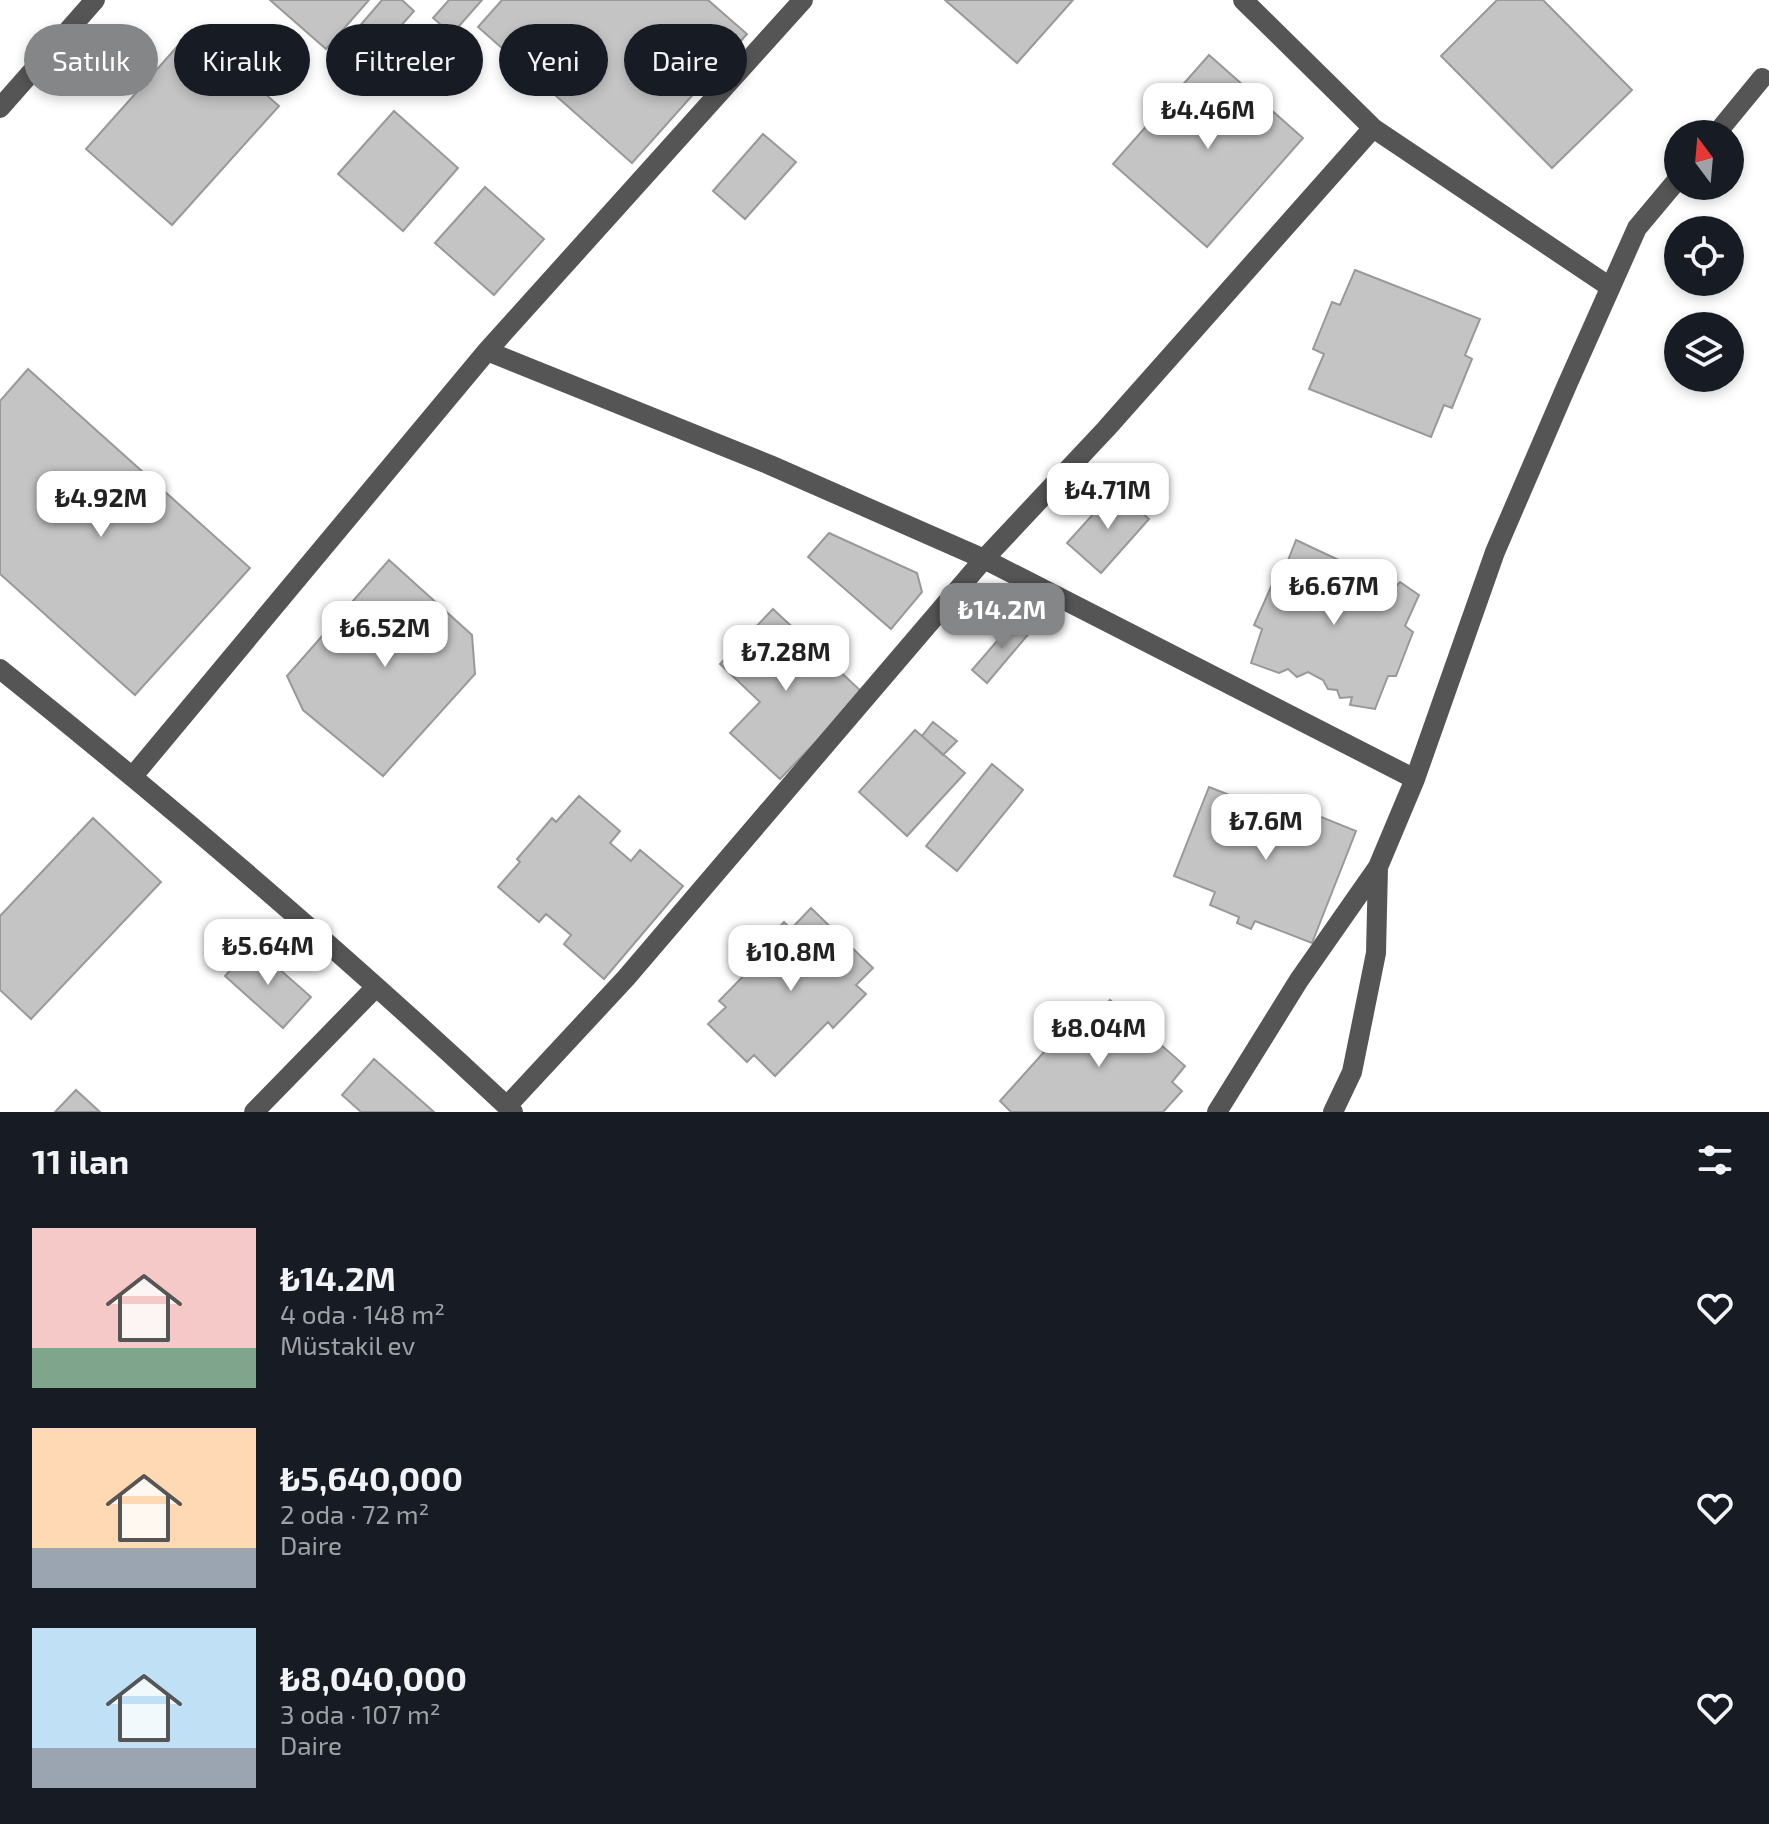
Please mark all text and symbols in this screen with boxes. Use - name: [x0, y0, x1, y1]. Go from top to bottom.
- chip: Satılık: [24, 24, 158, 96]
- chip: Kiralık: [174, 24, 310, 96]
- chip: Filtreler: [326, 24, 483, 96]
- chip: Yeni: [499, 24, 608, 96]
- chip: Daire: [624, 24, 747, 96]
- pin: ₺4.46M: [1143, 83, 1273, 151]
- text: ₺4.46M: [1161, 93, 1255, 124]
- north arrow: [1664, 120, 1744, 200]
- map controls: [1664, 120, 1744, 392]
- button: locate: [1664, 216, 1744, 296]
- button: layers: [1664, 312, 1744, 392]
- pin: ₺4.71M: [1043, 463, 1173, 531]
- pin: ₺4.92M: [36, 471, 166, 539]
- text: ₺4.71M: [1065, 473, 1151, 504]
- text: ₺4.92M: [55, 481, 147, 512]
- pin: ₺6.67M: [1269, 559, 1399, 627]
- text: ₺6.67M: [1289, 569, 1379, 600]
- pin: ₺14.2M: [937, 583, 1067, 651]
- text: ₺14.2M: [958, 593, 1046, 624]
- pin: ₺6.52M: [320, 601, 450, 669]
- text: ₺6.52M: [340, 611, 430, 642]
- pin: ₺7.28M: [721, 625, 851, 693]
- text: ₺7.28M: [741, 635, 831, 666]
- pin: ₺7.6M: [1210, 794, 1322, 862]
- text: ₺7.6M: [1229, 804, 1303, 835]
- pin: ₺5.64M: [203, 919, 333, 987]
- pin: ₺10.8M: [726, 925, 856, 993]
- text: ₺5.64M: [222, 929, 314, 960]
- text: ₺10.8M: [746, 935, 836, 966]
- pin: ₺8.04M: [1034, 1001, 1164, 1069]
- text: ₺8.04M: [1052, 1011, 1146, 1042]
- icon: filters: [1693, 1138, 1737, 1182]
- text: 11 ilan: [32, 1140, 129, 1181]
- text: ₺14.2M: [280, 1257, 396, 1298]
- icon: home: [96, 1260, 192, 1356]
- icon: heart: [1693, 1286, 1737, 1330]
- text: 4 oda · 148 m²: [280, 1298, 445, 1329]
- text: Müstakil ev: [280, 1329, 415, 1360]
- text: ₺5,640,000: [280, 1457, 463, 1498]
- icon: home: [96, 1460, 192, 1556]
- icon: heart: [1693, 1486, 1737, 1530]
- text: 2 oda · 72 m²: [280, 1498, 429, 1529]
- text: Daire: [280, 1529, 342, 1560]
- text: ₺8,040,000: [280, 1657, 467, 1698]
- icon: home: [96, 1660, 192, 1756]
- icon: heart: [1693, 1686, 1737, 1730]
- text: 3 oda · 107 m²: [280, 1698, 441, 1729]
- text: Daire: [280, 1729, 342, 1760]

